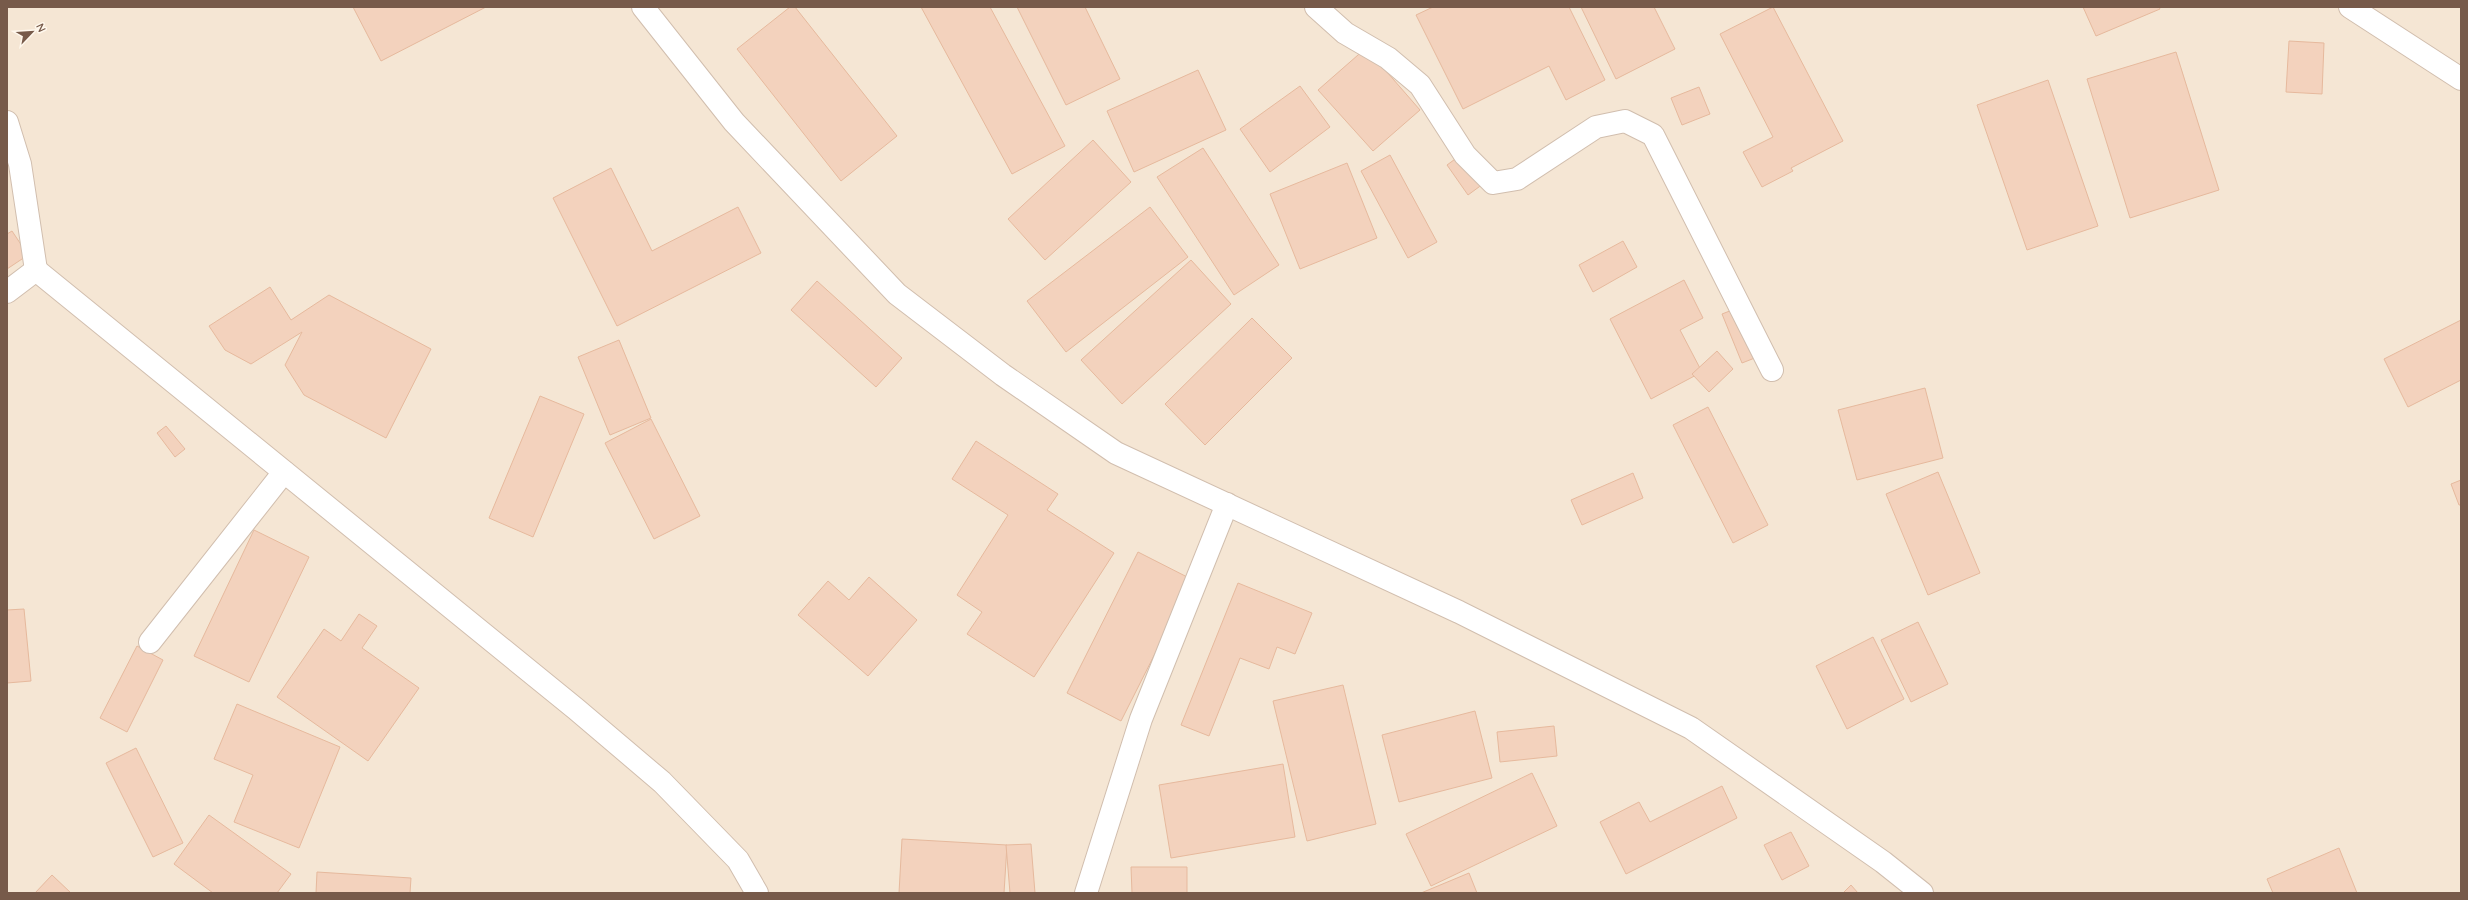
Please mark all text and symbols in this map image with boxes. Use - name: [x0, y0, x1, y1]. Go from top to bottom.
- north arrow: [12, 12, 52, 52]
- text: N: [33, 21, 49, 34]

